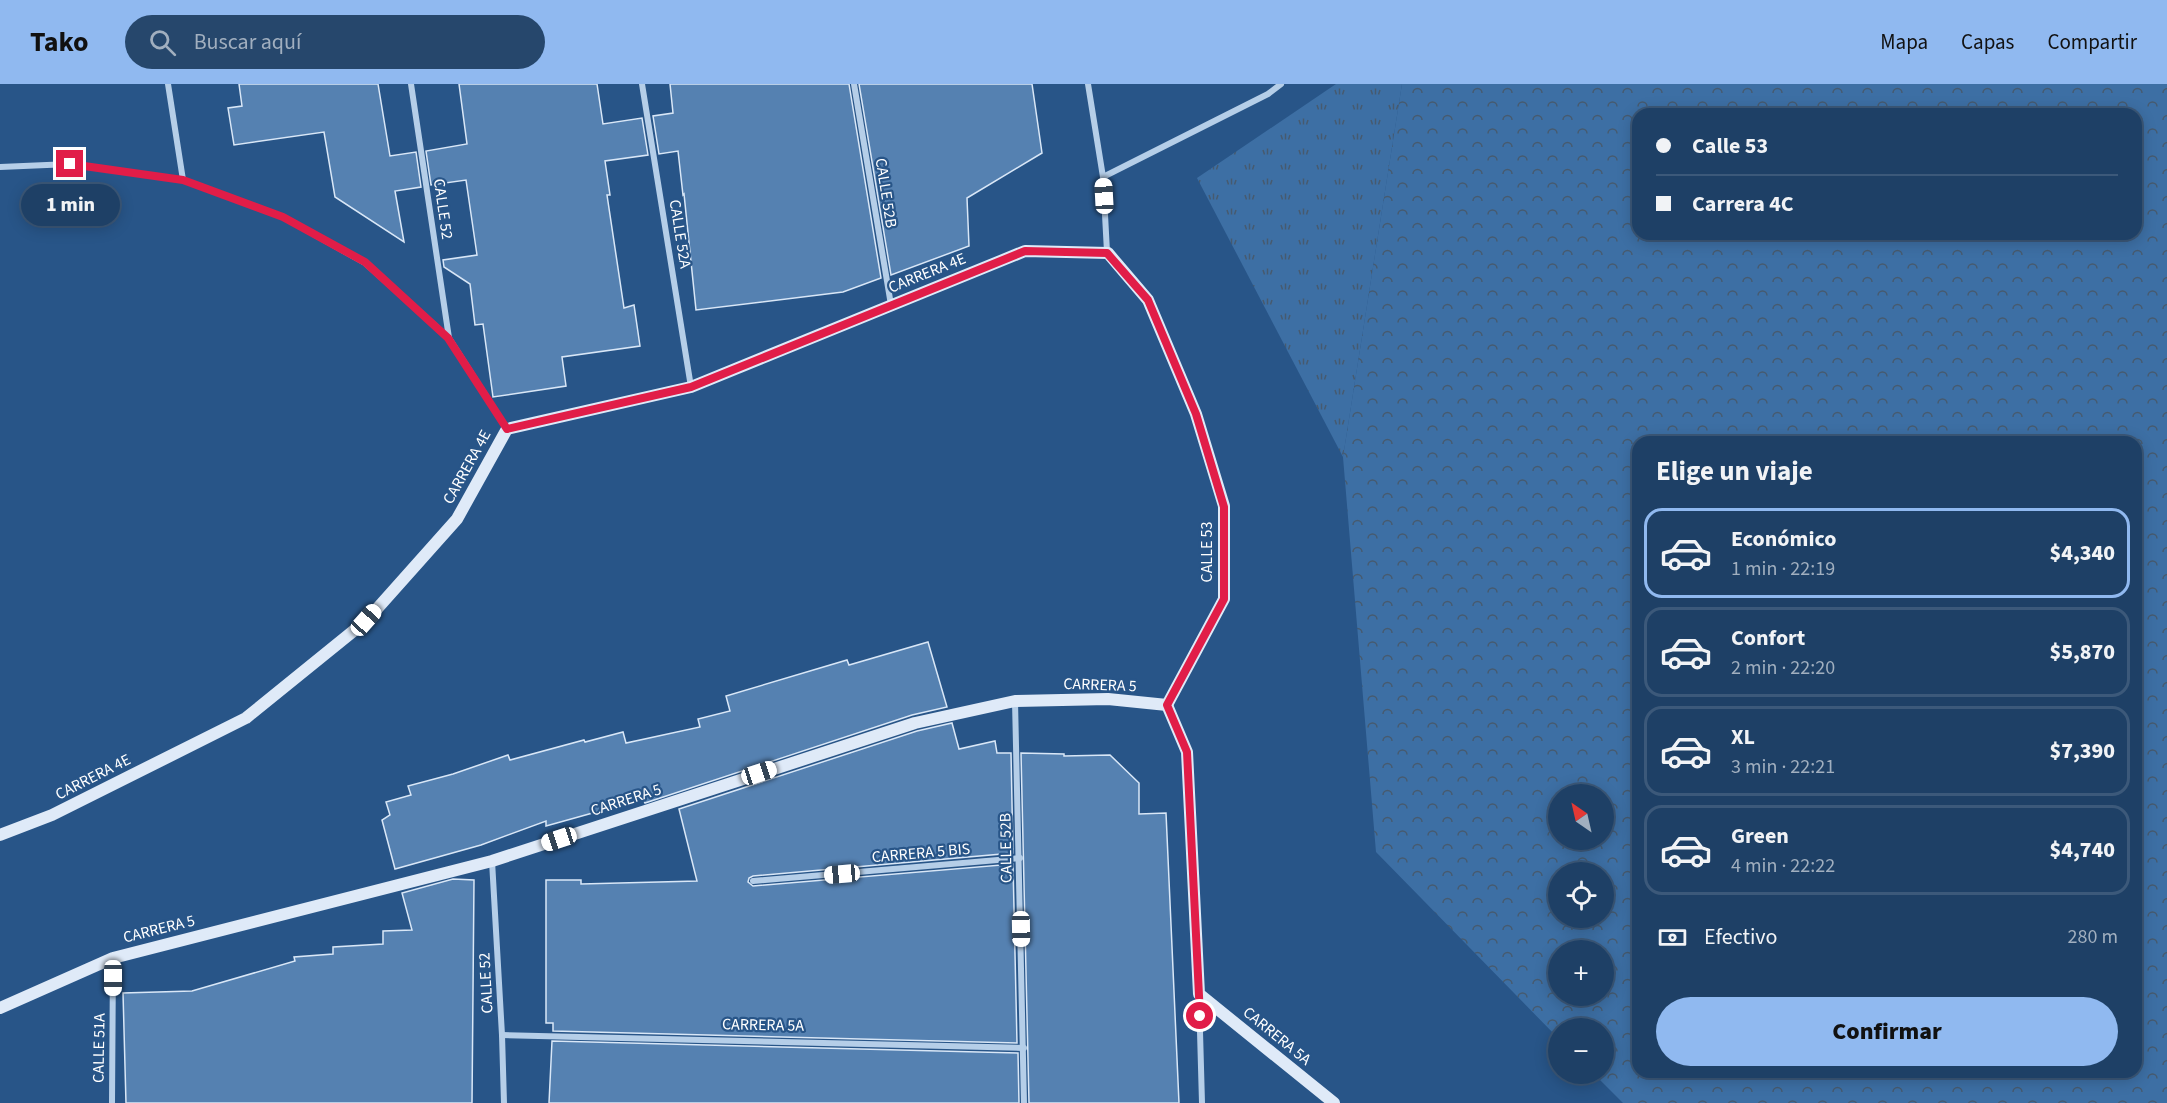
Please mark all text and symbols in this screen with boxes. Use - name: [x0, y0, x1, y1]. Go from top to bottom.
- search box: [125, 15, 545, 69]
- text: Tako: [30, 22, 89, 62]
- icon: search: [146, 26, 179, 59]
- text: Buscar aquí: [194, 26, 301, 58]
- text: Mapa: [1880, 27, 1928, 57]
- text: Capas: [1961, 27, 2014, 57]
- text: Compartir: [2047, 27, 2137, 57]
- text: Calle 53: [1692, 130, 1768, 162]
- route end: [56, 150, 83, 177]
- street label: CALLE 52B: [870, 157, 902, 229]
- street label: CALLE 52: [428, 177, 458, 241]
- car: [1094, 178, 1114, 214]
- callout: 1 min: [20, 185, 119, 227]
- text: Carrera 4C: [1692, 188, 1794, 220]
- text: 1 min: [46, 191, 95, 219]
- street label: CALLE 52A: [664, 198, 696, 270]
- street label: CARRERA 4E: [885, 247, 969, 299]
- street label: CARRERA 4E: [438, 426, 496, 508]
- text: Elige un viaje: [1656, 452, 1813, 491]
- street label: CALLE 53: [1196, 522, 1218, 582]
- text: Económico: [1731, 523, 1836, 555]
- icon: car: [1659, 526, 1713, 580]
- text: $4,340: [2049, 537, 2115, 569]
- text: 1 min · 22:19: [1731, 555, 1835, 583]
- car: [347, 601, 385, 639]
- text: Confort: [1731, 622, 1805, 654]
- icon: car: [1659, 625, 1713, 679]
- text: $5,870: [2049, 636, 2115, 668]
- text: 2 min · 22:20: [1731, 654, 1835, 682]
- street label: CARRERA 5: [1063, 673, 1137, 697]
- text: XL: [1731, 721, 1755, 753]
- icon: car: [1659, 724, 1713, 778]
- text: $7,390: [2049, 735, 2115, 767]
- street label: CARRERA 4E: [52, 749, 134, 805]
- text: 3 min · 22:21: [1731, 753, 1835, 781]
- car: [739, 759, 779, 787]
- street label: CARRERA 5: [588, 778, 664, 822]
- north arrow: [1548, 784, 1614, 850]
- map controls: [1548, 784, 1614, 1084]
- street label: CALLE 52B: [994, 813, 1018, 883]
- text: Green: [1731, 820, 1789, 852]
- icon: car: [1659, 823, 1713, 877]
- car: [539, 825, 579, 853]
- text: $4,740: [2049, 834, 2115, 866]
- street label: CARRERA 5 BIS: [871, 838, 971, 868]
- text: 4 min · 22:22: [1731, 852, 1835, 880]
- button: locate: [1548, 862, 1614, 928]
- car: [823, 863, 861, 885]
- street label: CARRERA 5: [121, 909, 197, 949]
- car: [1012, 911, 1030, 947]
- icon: cash: [1656, 921, 1689, 954]
- text: Efectivo: [1704, 921, 1778, 953]
- text: 280 m: [2068, 923, 2118, 951]
- button: +: [1548, 940, 1614, 1006]
- street label: CALLE 52: [473, 952, 499, 1014]
- car: [104, 960, 122, 996]
- button: Confirmar: [1656, 997, 2118, 1066]
- route start: [1186, 1002, 1213, 1029]
- street label: CARRERA 5A: [1238, 1002, 1316, 1071]
- street label: CALLE 51A: [87, 1013, 111, 1083]
- street label: CARRERA 5A: [722, 1013, 805, 1037]
- button: −: [1548, 1018, 1614, 1084]

